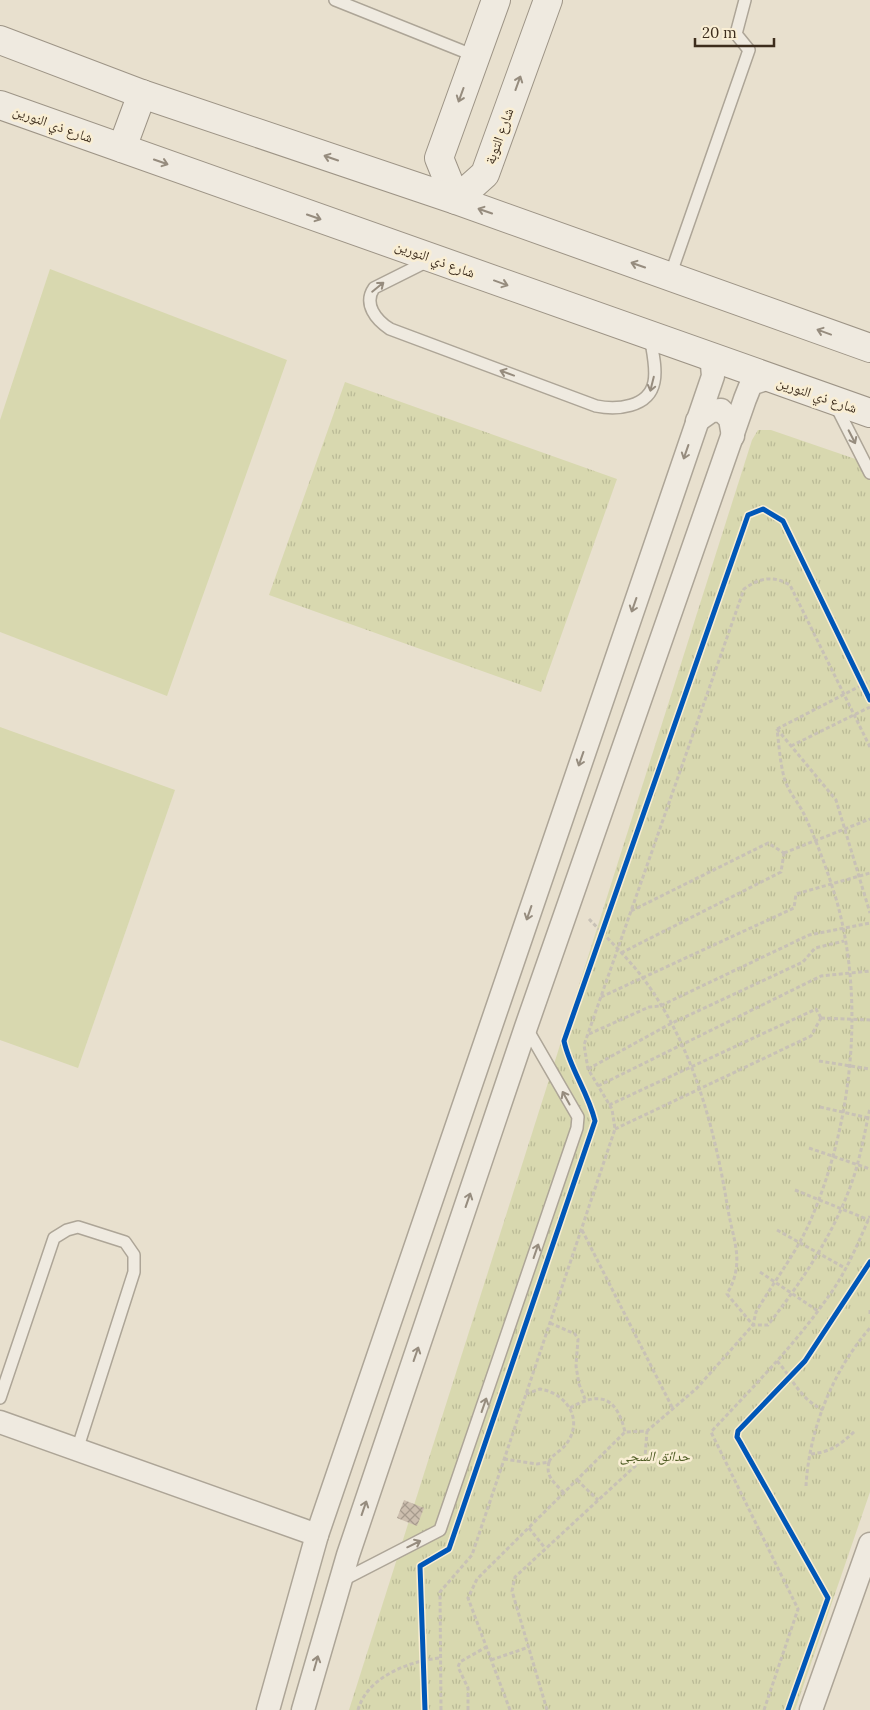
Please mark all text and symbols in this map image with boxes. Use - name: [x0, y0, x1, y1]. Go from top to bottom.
- scale bar: [695, 15, 774, 47]
- text: 20 m: [702, 23, 737, 42]
- one-way arrow: [514, 76, 523, 91]
- one-way arrow: [456, 87, 465, 102]
- street label: شارع ذي النورين: [10, 101, 95, 149]
- street label: شارع التوبة: [481, 105, 518, 167]
- one-way arrow: [324, 153, 340, 162]
- one-way arrow: [153, 158, 169, 168]
- one-way arrow: [478, 206, 493, 215]
- one-way arrow: [306, 213, 322, 222]
- street label: شارع ذي النورين: [392, 236, 477, 284]
- one-way arrow: [631, 260, 647, 269]
- one-way arrow: [492, 279, 508, 288]
- one-way arrow: [372, 281, 385, 292]
- one-way arrow: [817, 327, 832, 336]
- one-way arrow: [500, 368, 516, 377]
- street label: شارع ذي النورين: [774, 373, 860, 420]
- one-way arrow: [647, 375, 656, 391]
- one-way arrow: [847, 429, 857, 444]
- one-way arrow: [681, 443, 691, 459]
- one-way arrow: [629, 597, 638, 613]
- one-way arrow: [576, 751, 586, 767]
- one-way arrow: [524, 905, 533, 920]
- one-way arrow: [561, 1091, 571, 1106]
- one-way arrow: [464, 1193, 473, 1208]
- one-way arrow: [531, 1243, 541, 1259]
- one-way arrow: [412, 1347, 421, 1362]
- one-way arrow: [480, 1397, 489, 1413]
- park label: حدائق السجى: [620, 1447, 691, 1465]
- one-way arrow: [360, 1501, 369, 1516]
- one-way arrow: [406, 1539, 421, 1548]
- one-way arrow: [312, 1655, 322, 1671]

